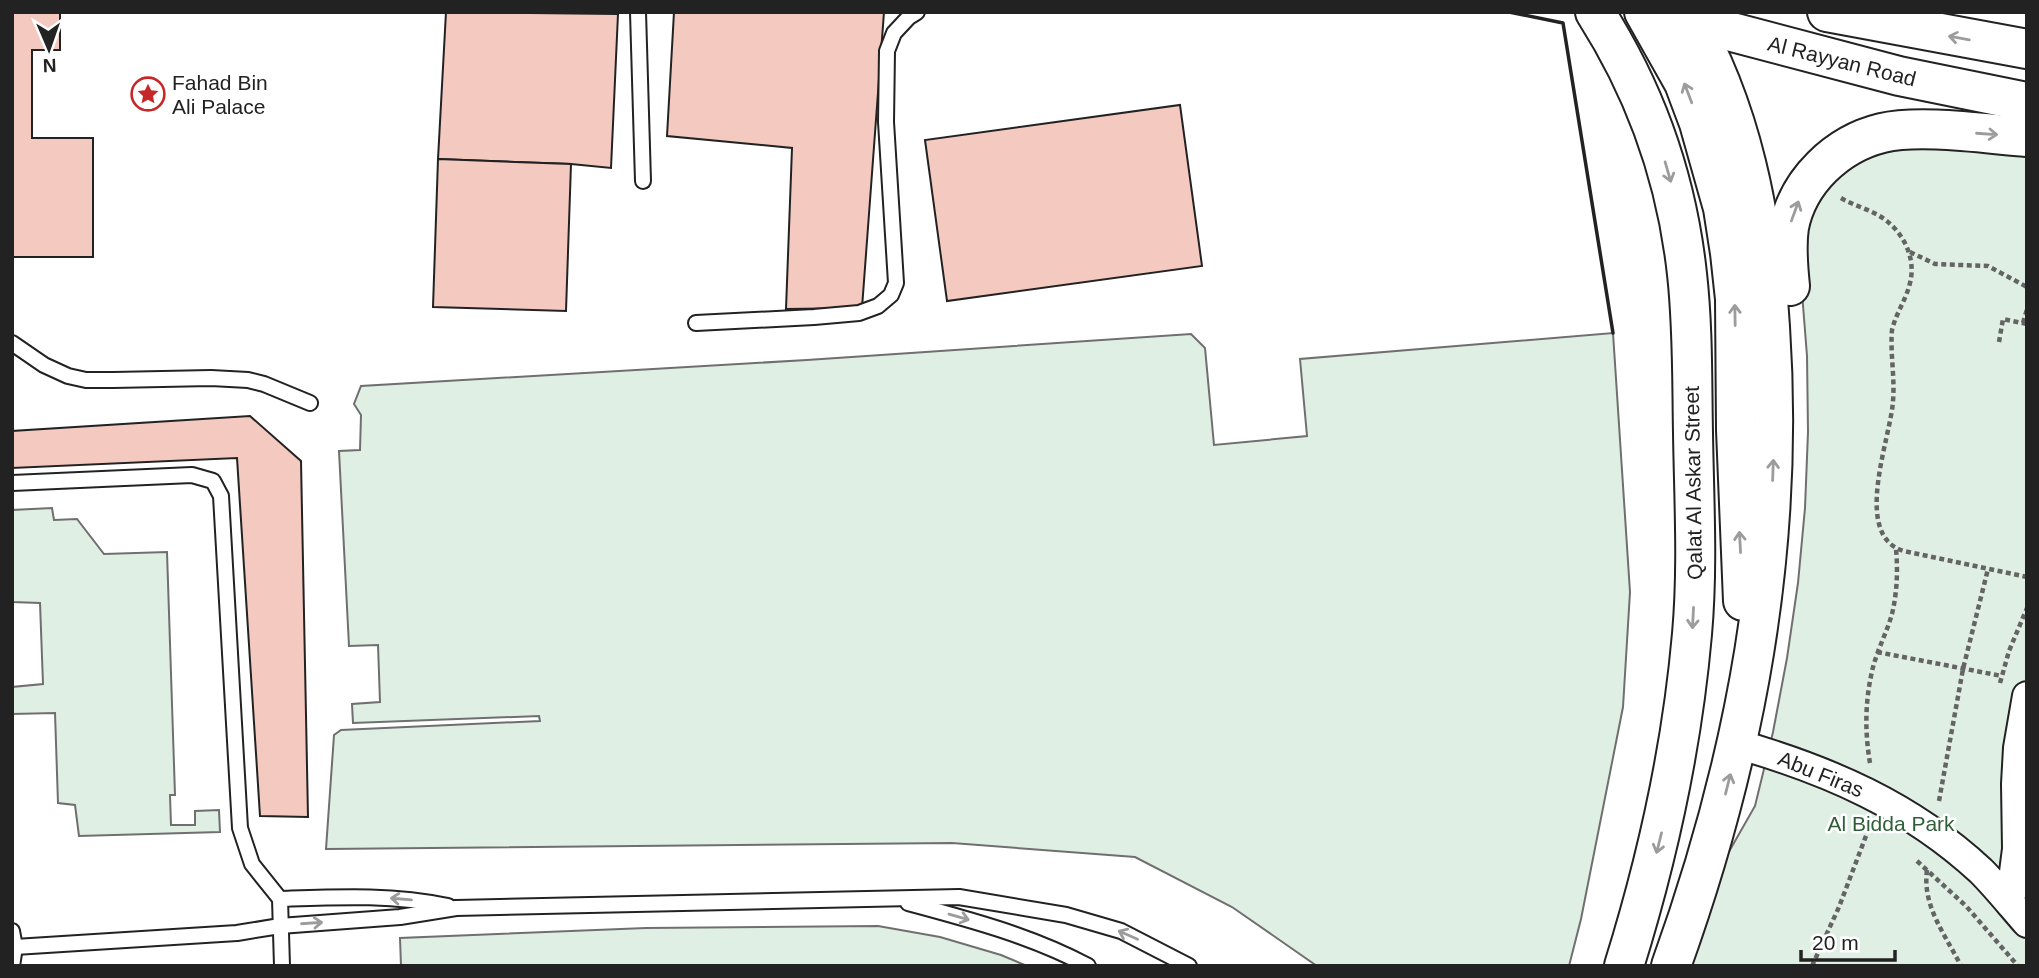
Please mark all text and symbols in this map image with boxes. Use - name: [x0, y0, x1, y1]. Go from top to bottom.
- north arrow: [14, 14, 84, 84]
- street label: Al Rayyan Road: [1766, 31, 1918, 91]
- one-way arrow: [1948, 31, 1971, 44]
- text: N: [42, 55, 57, 76]
- place label: Fahad Bin Ali Palace: [172, 71, 268, 118]
- place icon: Fahad Bin Ali Palace: [129, 75, 167, 113]
- one-way arrow: [1680, 83, 1693, 105]
- one-way arrow: [1975, 128, 1998, 141]
- one-way arrow: [1662, 161, 1675, 183]
- one-way arrow: [1790, 200, 1802, 222]
- one-way arrow: [1728, 303, 1742, 326]
- street label: Qalat Al Askar Street: [1680, 386, 1706, 580]
- one-way arrow: [1766, 458, 1779, 481]
- one-way arrow: [1734, 531, 1747, 554]
- one-way arrow: [1686, 606, 1699, 629]
- street label: Abu Firas: [1775, 747, 1867, 801]
- one-way arrow: [1722, 773, 1735, 796]
- park label: Al Bidda Park: [1827, 812, 1955, 835]
- one-way arrow: [1652, 831, 1665, 854]
- one-way arrow: [390, 892, 412, 905]
- one-way arrow: [947, 911, 969, 924]
- one-way arrow: [300, 917, 323, 930]
- scale bar: [1801, 918, 1896, 962]
- one-way arrow: [1118, 928, 1139, 941]
- text: 20 m: [1812, 931, 1859, 954]

